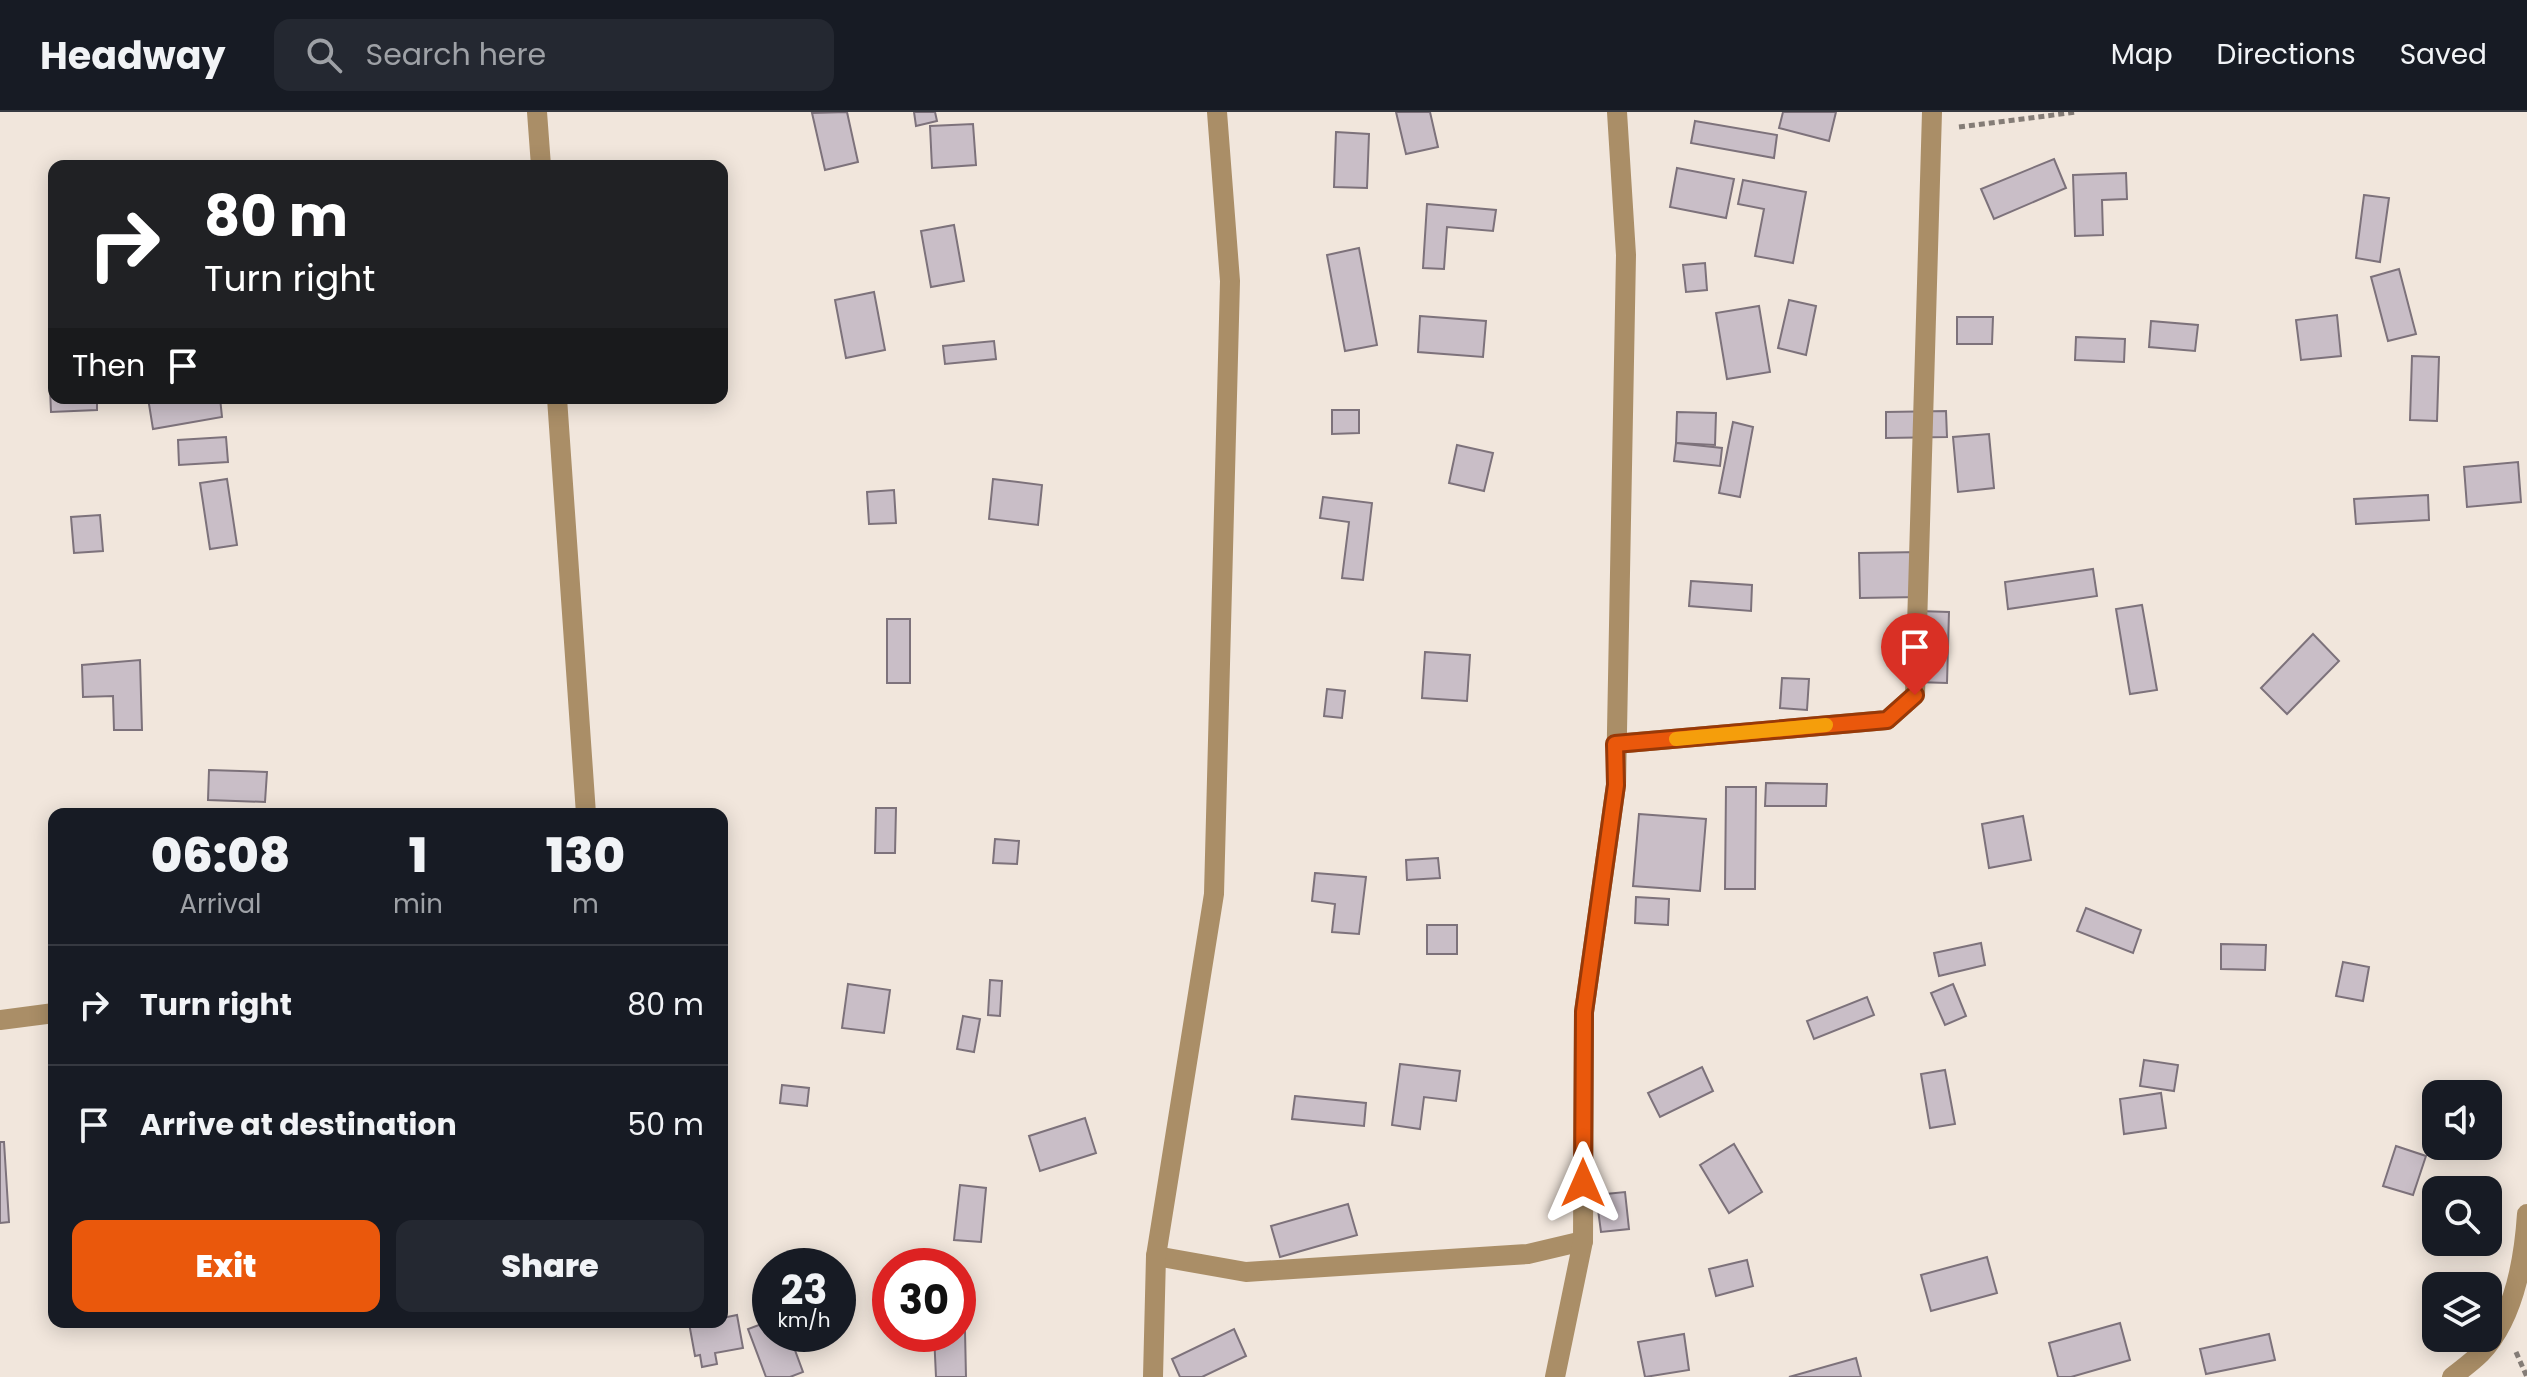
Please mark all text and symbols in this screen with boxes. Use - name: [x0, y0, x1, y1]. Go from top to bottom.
- search box: [274, 19, 834, 91]
- text: Headway: [40, 29, 226, 82]
- icon: search: [302, 33, 346, 77]
- text: Search here: [366, 33, 546, 76]
- text: Map: [2111, 35, 2173, 74]
- text: Directions: [2217, 35, 2356, 74]
- text: Saved: [2400, 35, 2487, 74]
- text: 80 m: [204, 177, 348, 256]
- icon: right: [72, 192, 176, 296]
- text: Turn right: [204, 253, 375, 304]
- text: Then: [72, 344, 145, 387]
- icon: arrive: [161, 344, 205, 388]
- pin: [1881, 613, 1949, 695]
- icon: arrive: [1893, 625, 1937, 669]
- text: 06:08: [151, 822, 290, 889]
- text: 1: [409, 822, 427, 889]
- text: 130: [546, 822, 625, 889]
- text: Arrival: [180, 886, 261, 922]
- text: min: [393, 886, 443, 922]
- text: m: [572, 886, 599, 922]
- icon: right: [72, 983, 116, 1027]
- text: Turn right: [140, 983, 292, 1026]
- text: 80 m: [627, 983, 704, 1026]
- map controls: [2422, 1080, 2502, 1352]
- button: sound: [2422, 1080, 2502, 1160]
- icon: arrive: [72, 1103, 116, 1147]
- text: Arrive at destination: [140, 1103, 457, 1146]
- text: 50 m: [627, 1103, 704, 1146]
- position arrow: [1541, 1141, 1625, 1225]
- button: search: [2422, 1176, 2502, 1256]
- button: Exit: [72, 1220, 380, 1312]
- button: Share: [396, 1220, 704, 1312]
- speed limit sign: 30: [872, 1248, 976, 1352]
- text: 23: [780, 1262, 828, 1318]
- button: layers: [2422, 1272, 2502, 1352]
- text: km/h: [777, 1306, 831, 1334]

